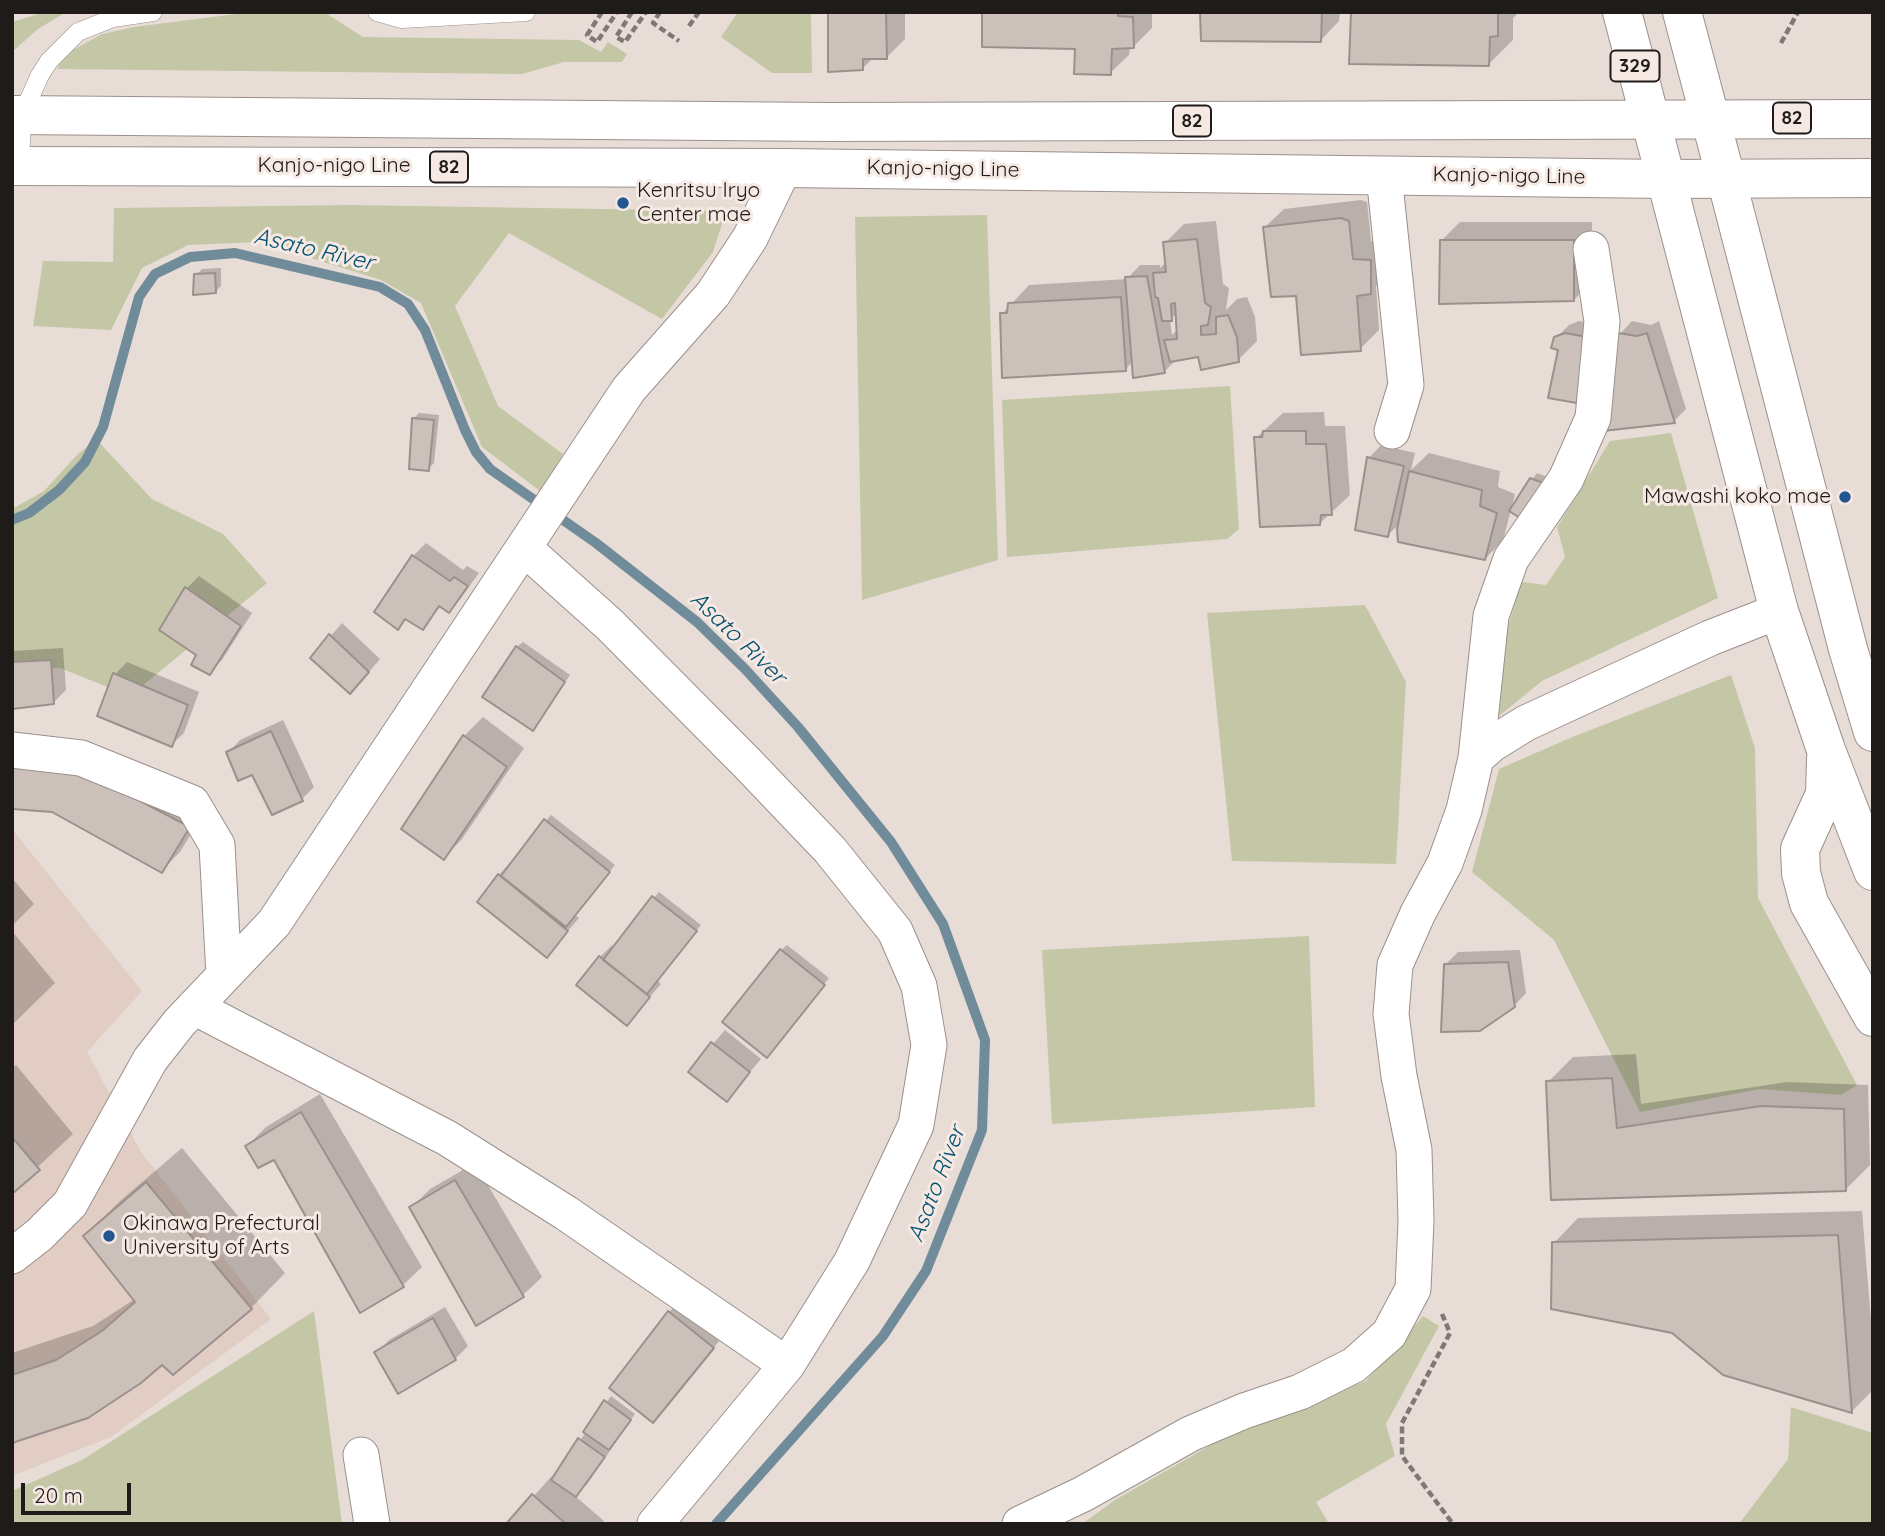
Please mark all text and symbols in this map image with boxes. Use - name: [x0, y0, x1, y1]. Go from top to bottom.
- road number: 329: [1610, 50, 1660, 82]
- road number: 82: [1773, 102, 1811, 134]
- road number: 82: [1173, 105, 1211, 136]
- road number: 82: [430, 152, 468, 182]
- street label: Kanjo-nigo Line: [258, 153, 410, 179]
- street label: Kanjo-nigo Line: [866, 155, 1020, 183]
- street label: Kanjo-nigo Line: [1432, 162, 1586, 190]
- place label: Kenritsu Iryo Center mae: [637, 178, 760, 228]
- marker: Kenritsu Iryo Center mae: [615, 195, 631, 211]
- water label: Asato River: [252, 223, 376, 277]
- place label: Mawashi koko mae: [1644, 484, 1831, 510]
- marker: Mawashi koko mae: [1837, 489, 1853, 505]
- water label: Asato River: [685, 586, 791, 690]
- water label: Asato River: [902, 1122, 972, 1246]
- place label: Okinawa Prefectural University of Arts: [123, 1211, 320, 1261]
- marker: Okinawa Prefectural University of Arts: [101, 1228, 117, 1244]
- scale bar: [24, 1470, 135, 1514]
- text: 20 m: [34, 1482, 83, 1508]

